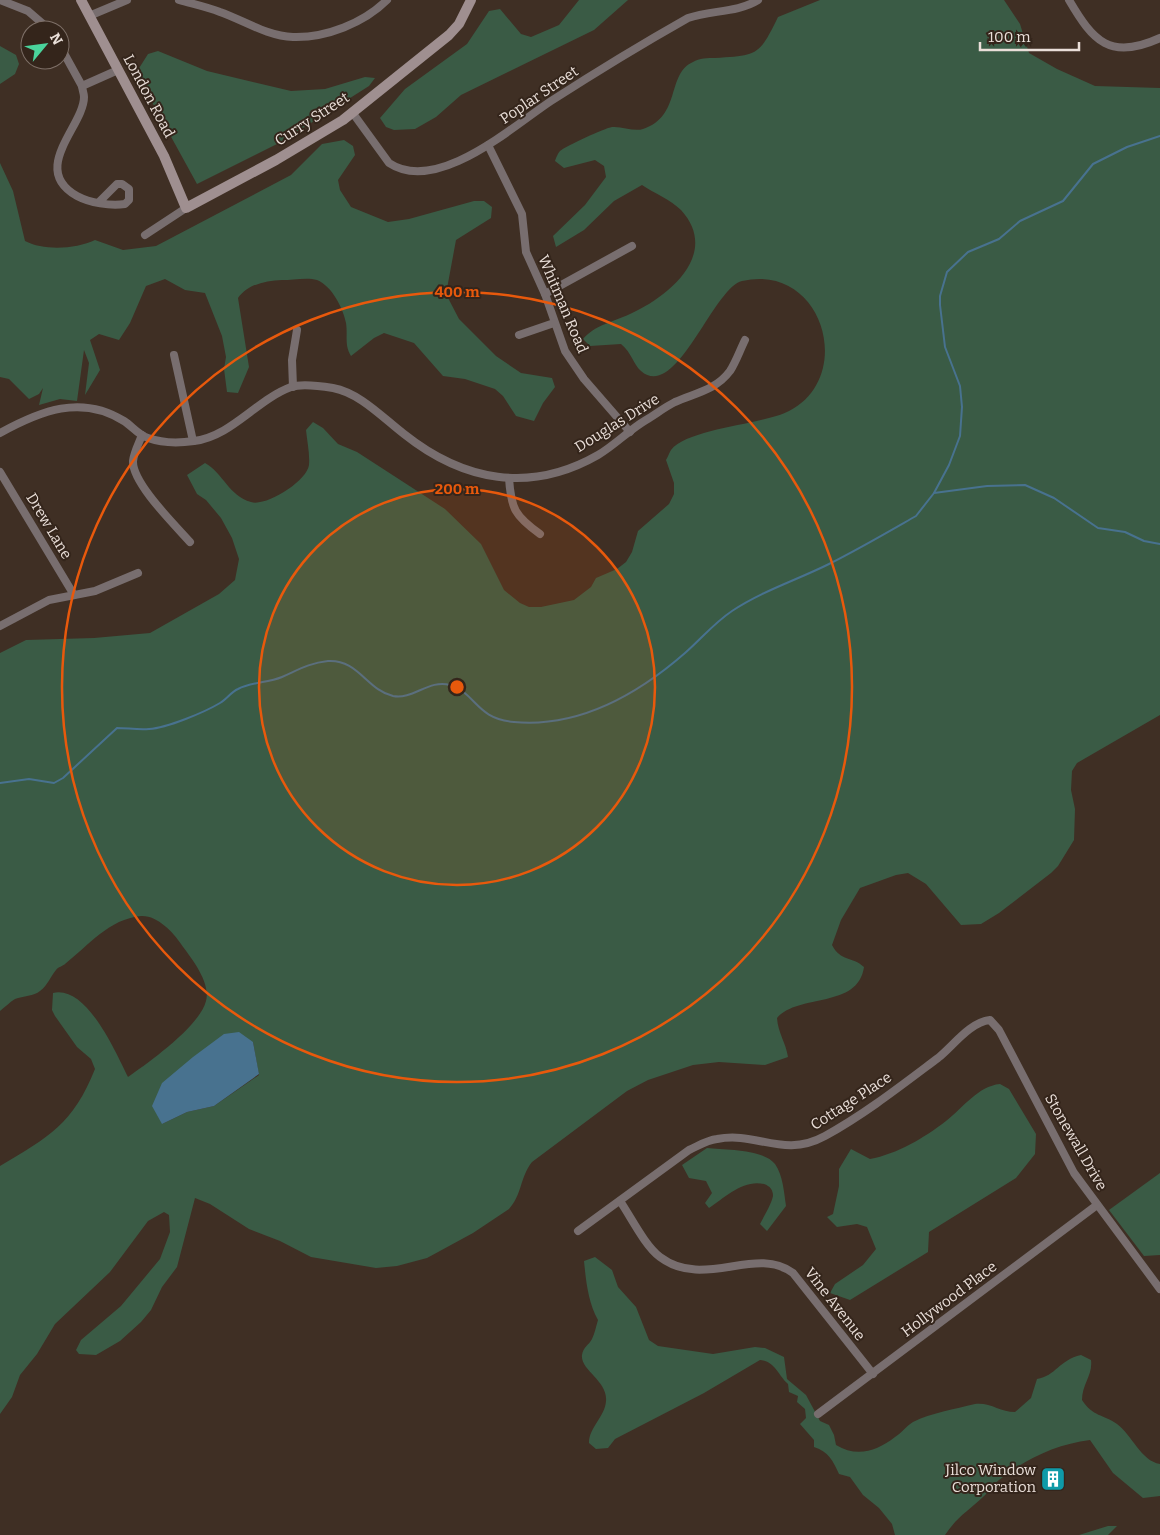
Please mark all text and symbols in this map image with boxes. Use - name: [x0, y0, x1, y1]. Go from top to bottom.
- north arrow: [20, 20, 70, 70]
- scale bar: [980, 20, 1079, 52]
- text: 100 m: [988, 28, 1031, 46]
- text: N: [46, 30, 66, 48]
- street label: London Road: [120, 51, 178, 141]
- street label: Poplar Street: [496, 62, 582, 128]
- street label: Curry Street: [271, 88, 353, 150]
- street label: Whitman Road: [534, 252, 592, 356]
- text: 400 m: [434, 283, 480, 301]
- street label: Douglas Drive: [571, 390, 663, 456]
- text: 200 m: [435, 480, 480, 498]
- street label: Drew Lane: [22, 490, 76, 562]
- centre of rings: [448, 678, 466, 696]
- street label: Cottage Place: [807, 1068, 895, 1134]
- street label: Stonewall Drive: [1041, 1090, 1111, 1194]
- street label: Hollywood Place: [898, 1257, 1000, 1341]
- street label: Vine Avenue: [801, 1264, 869, 1344]
- place label: Jilco Window Corporation: [944, 1461, 1037, 1496]
- building icon: Jilco Window Corporation: [1040, 1466, 1066, 1492]

